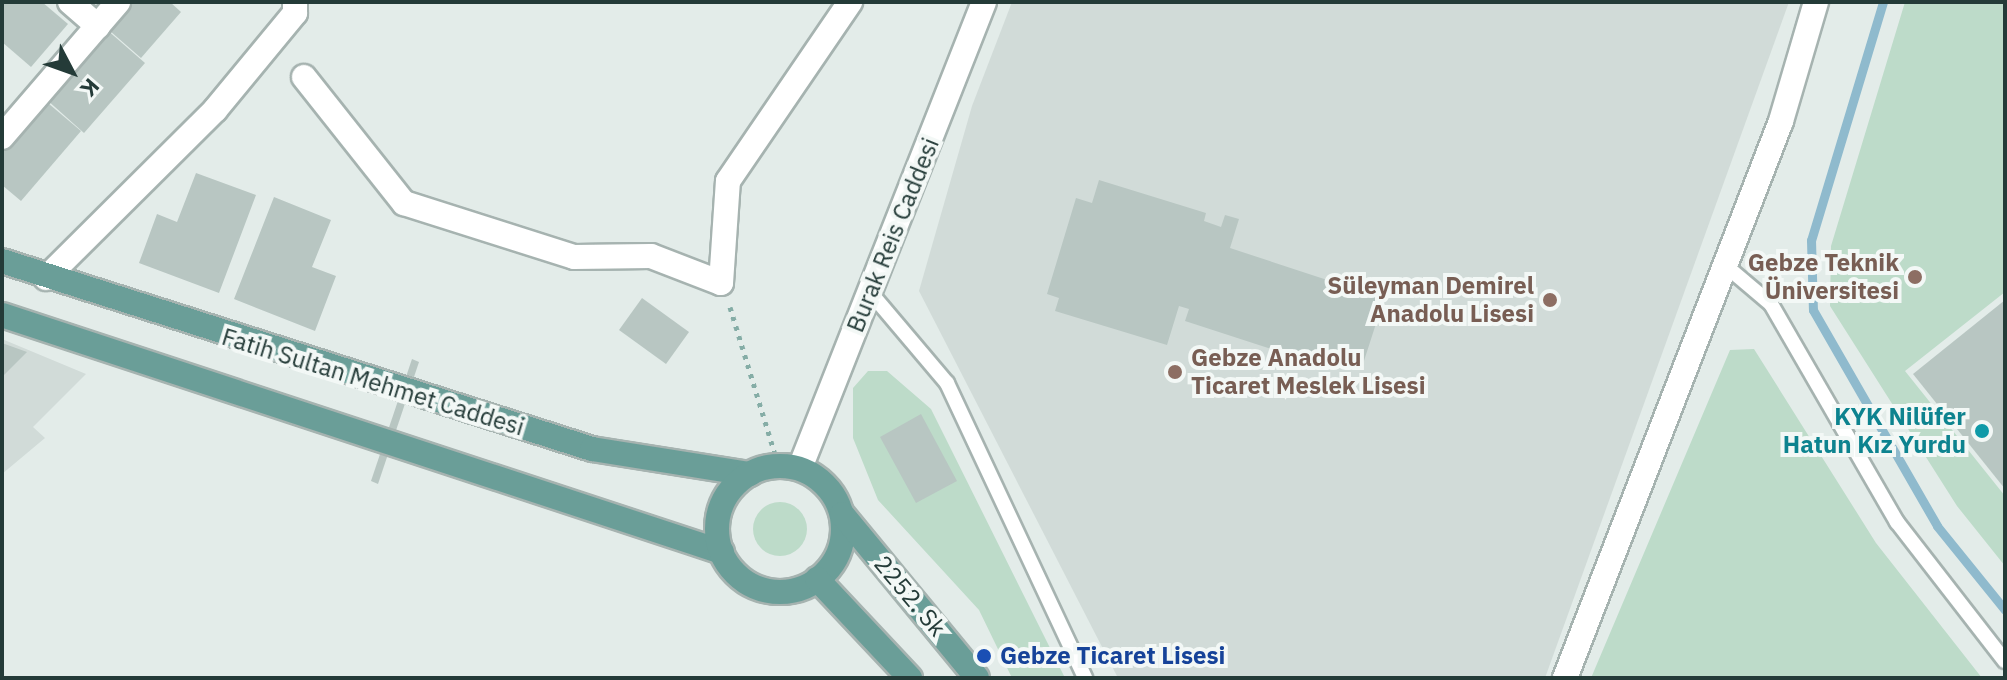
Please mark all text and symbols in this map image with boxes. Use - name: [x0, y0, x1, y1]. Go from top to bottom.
- north arrow: [32, 32, 112, 112]
- text: K: [75, 73, 106, 103]
- street label: Burak Reis Caddesi: [841, 134, 945, 336]
- place label: Gebze Teknik Üniversitesi: [1748, 249, 1899, 305]
- marker: Gebze Teknik Üniversitesi: [1906, 268, 1924, 286]
- place label: Süleyman Demirel Anadolu Lisesi: [1327, 272, 1534, 328]
- marker: Süleyman Demirel Anadolu Lisesi: [1541, 291, 1559, 309]
- street label: Fatih Sultan Mehmet Caddesi: [218, 322, 528, 442]
- place label: Gebze Anadolu Ticaret Meslek Lisesi: [1191, 344, 1426, 400]
- marker: Gebze Anadolu Ticaret Meslek Lisesi: [1166, 363, 1184, 381]
- place label: KYK Nilüfer Hatun Kız Yurdu: [1783, 403, 1966, 459]
- marker: KYK Nilüfer Hatun Kız Yurdu: [1973, 422, 1991, 440]
- street label: 2252. Sk: [868, 550, 952, 642]
- place label: Gebze Ticaret Lisesi: [1000, 642, 1225, 670]
- marker: Gebze Ticaret Lisesi: [975, 647, 993, 665]

